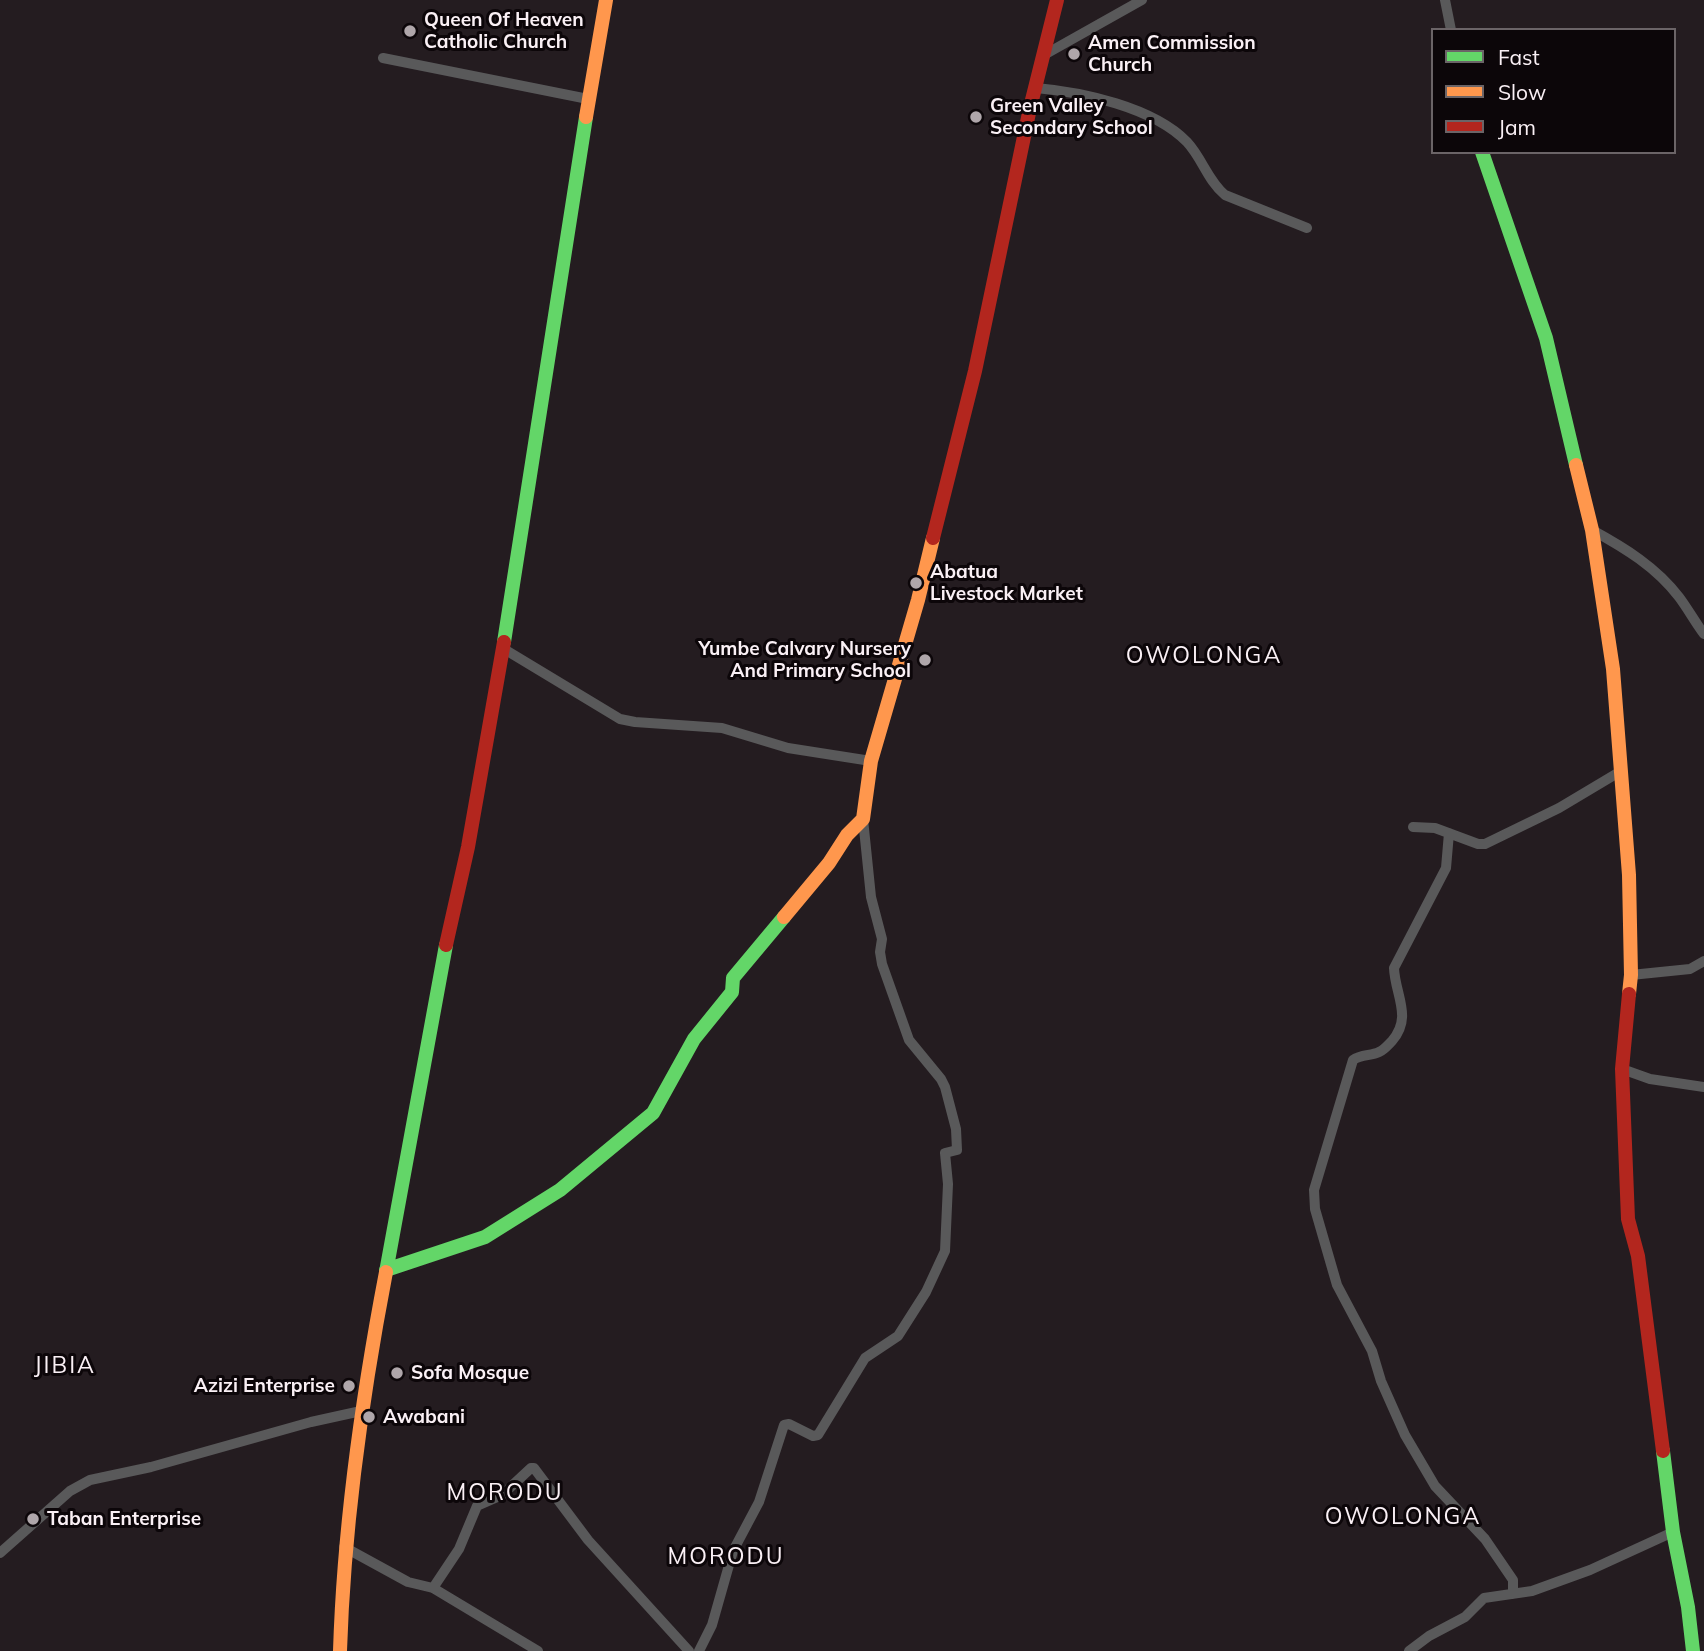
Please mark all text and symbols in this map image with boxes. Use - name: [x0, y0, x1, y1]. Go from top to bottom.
- place label: Queen Of Heaven Catholic Church: [424, 9, 584, 53]
- marker: Queen Of Heaven Catholic Church: [402, 23, 418, 39]
- legend: [1431, 28, 1676, 154]
- place label: Amen Commission Church: [1088, 32, 1256, 76]
- text: Fast: [1498, 44, 1540, 70]
- marker: Amen Commission Church: [1066, 46, 1082, 62]
- text: Slow: [1498, 79, 1546, 105]
- place label: Green Valley Secondary School: [990, 95, 1153, 139]
- marker: Green Valley Secondary School: [968, 109, 984, 125]
- text: Jam: [1498, 114, 1536, 140]
- place label: Abatua Livestock Market: [930, 561, 1083, 605]
- marker: Abatua Livestock Market: [908, 575, 924, 591]
- place label: Yumbe Calvary Nursery And Primary School: [698, 638, 911, 682]
- district label: OWOLONGA: [1127, 642, 1281, 670]
- marker: Yumbe Calvary Nursery And Primary School: [917, 652, 933, 668]
- district label: JIBIA: [35, 1352, 95, 1380]
- place label: Sofa Mosque: [411, 1362, 529, 1384]
- marker: Sofa Mosque: [389, 1365, 405, 1381]
- place label: Azizi Enterprise: [194, 1375, 335, 1397]
- marker: Azizi Enterprise: [341, 1378, 357, 1394]
- place label: Awabani: [383, 1406, 465, 1428]
- marker: Awabani: [361, 1409, 377, 1425]
- district label: MORODU: [447, 1479, 563, 1507]
- district label: OWOLONGA: [1326, 1503, 1480, 1531]
- place label: Taban Enterprise: [47, 1508, 201, 1530]
- marker: Taban Enterprise: [25, 1511, 41, 1527]
- district label: MORODU: [668, 1543, 784, 1571]

